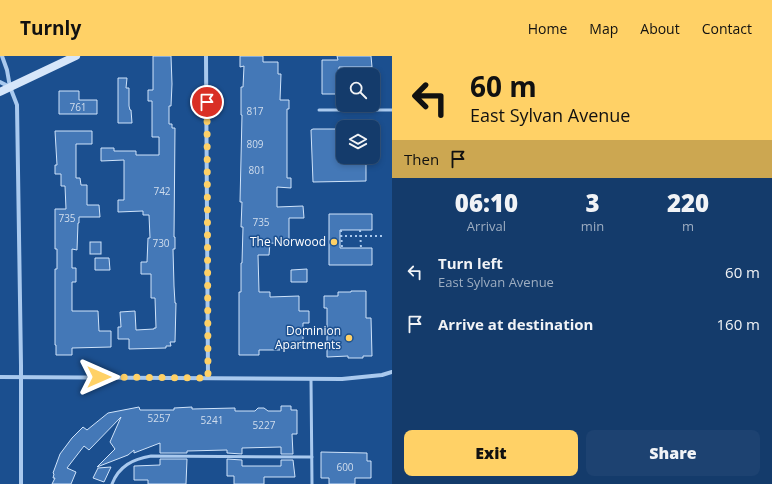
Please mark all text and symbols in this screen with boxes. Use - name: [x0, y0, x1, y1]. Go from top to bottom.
- text: Turnly: [20, 15, 81, 41]
- text: Home: [528, 19, 567, 38]
- text: Map: [589, 19, 618, 38]
- text: About: [640, 19, 680, 38]
- text: Contact: [702, 19, 752, 38]
- text: 60 m: [470, 67, 537, 105]
- map controls: [336, 68, 380, 164]
- button: search: [336, 68, 380, 112]
- icon: left: [404, 72, 456, 124]
- pin: [190, 85, 224, 119]
- icon: arrive: [196, 91, 218, 113]
- house number: 761: [69, 100, 87, 114]
- text: East Sylvan Avenue: [470, 103, 630, 127]
- house number: 817: [246, 104, 264, 118]
- button: layers: [336, 120, 380, 164]
- house number: 809: [246, 137, 264, 151]
- icon: arrive: [447, 148, 469, 170]
- text: Then: [404, 149, 439, 169]
- house number: 801: [248, 163, 266, 177]
- house number: 742: [153, 184, 171, 198]
- text: 06:10: [455, 186, 518, 219]
- text: 3: [585, 186, 600, 219]
- text: 220: [667, 186, 709, 219]
- house number: 735: [58, 211, 76, 225]
- house number: 735: [252, 215, 270, 229]
- text: Arrival: [467, 217, 506, 235]
- text: min: [581, 217, 604, 235]
- text: m: [682, 217, 694, 235]
- place label: The Norwood: [250, 233, 326, 250]
- house number: 730: [152, 236, 170, 250]
- marker: The Norwood: [329, 237, 339, 247]
- text: Turn left: [438, 253, 503, 273]
- icon: left: [404, 261, 426, 283]
- text: 60 m: [725, 262, 760, 282]
- text: East Sylvan Avenue: [438, 273, 554, 291]
- icon: arrive: [404, 313, 426, 335]
- text: Arrive at destination: [438, 314, 593, 334]
- text: 160 m: [716, 314, 760, 334]
- place label: Dominion Apartments: [275, 322, 341, 353]
- marker: Dominion Apartments: [344, 333, 354, 343]
- position arrow: [78, 356, 120, 398]
- house number: 5257: [148, 411, 171, 425]
- house number: 5241: [201, 413, 223, 427]
- house number: 5227: [253, 418, 276, 432]
- button: Exit: [404, 430, 578, 476]
- button: Share: [586, 430, 760, 476]
- house number: 600: [336, 460, 354, 474]

